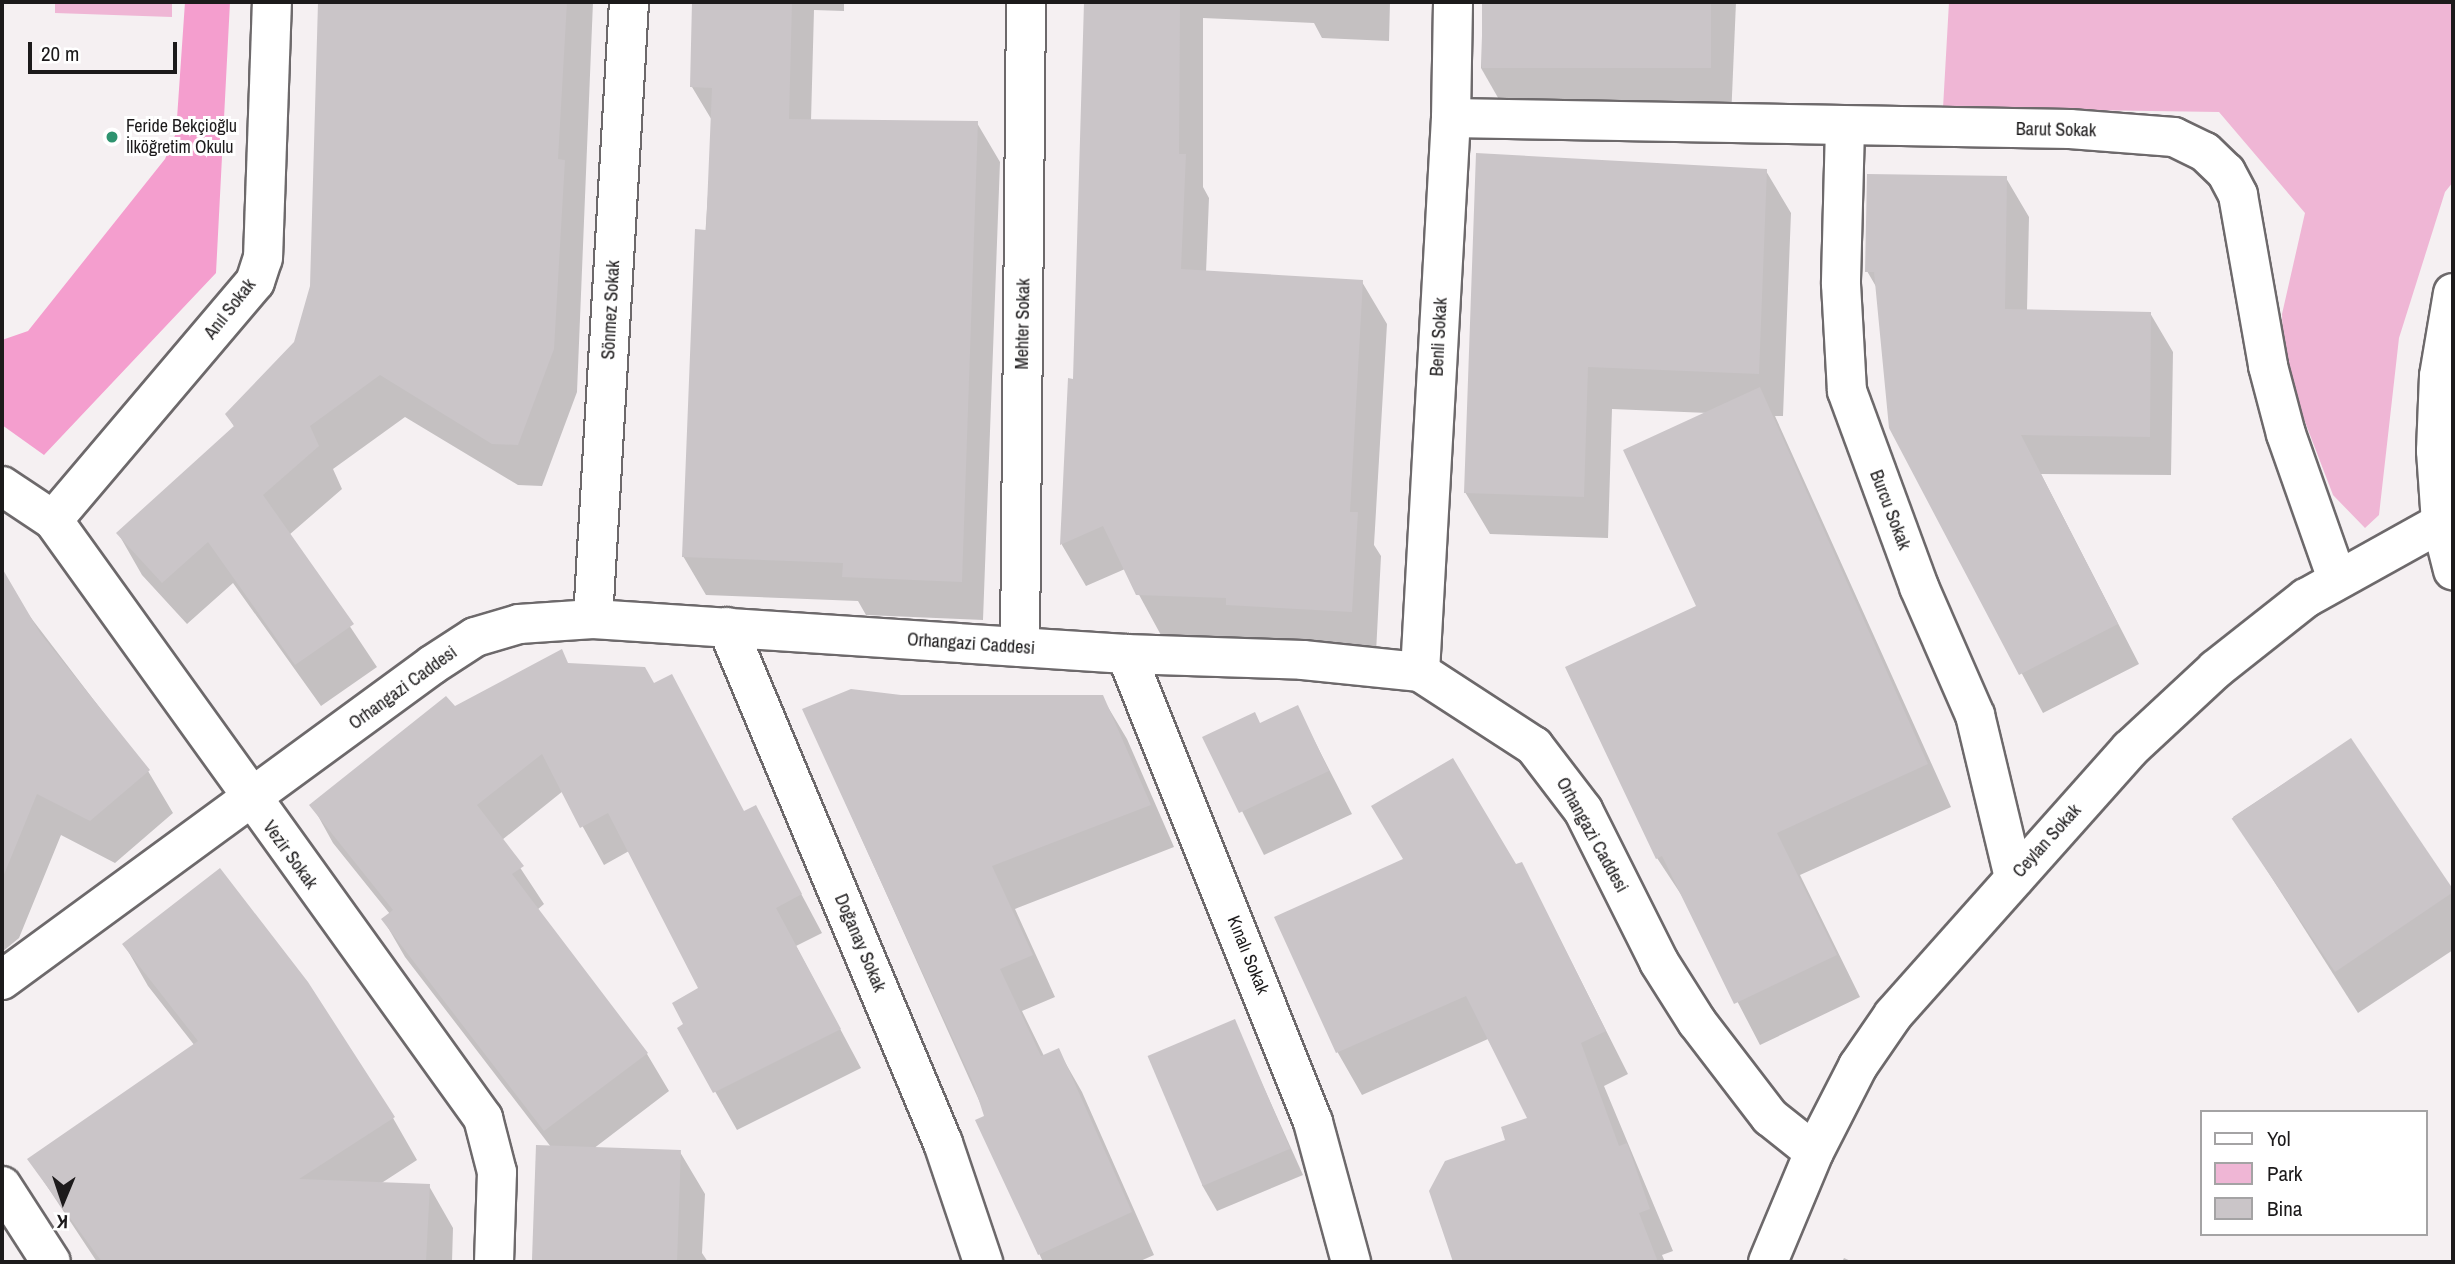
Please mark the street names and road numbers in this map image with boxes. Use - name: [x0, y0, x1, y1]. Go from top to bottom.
- street label: Barut Sokak: [2016, 119, 2096, 141]
- street label: Sönmez Sokak: [598, 260, 624, 360]
- street label: Anıl Sokak: [200, 275, 260, 343]
- street label: Mehter Sokak: [1011, 278, 1035, 370]
- street label: Benli Sokak: [1426, 297, 1452, 377]
- street label: Burcu Sokak: [1865, 467, 1915, 553]
- street label: Orhangazi Caddesi: [906, 629, 1036, 659]
- street label: Orhangazi Caddesi: [345, 642, 461, 734]
- street label: Orhangazi Caddesi: [1552, 774, 1632, 896]
- street label: Ceylan Sokak: [2009, 800, 2085, 882]
- street label: Vezir Sokak: [258, 817, 322, 893]
- street label: Doğanay Sokak: [830, 891, 890, 995]
- street label: Kınalı Sokak: [1222, 913, 1274, 997]

